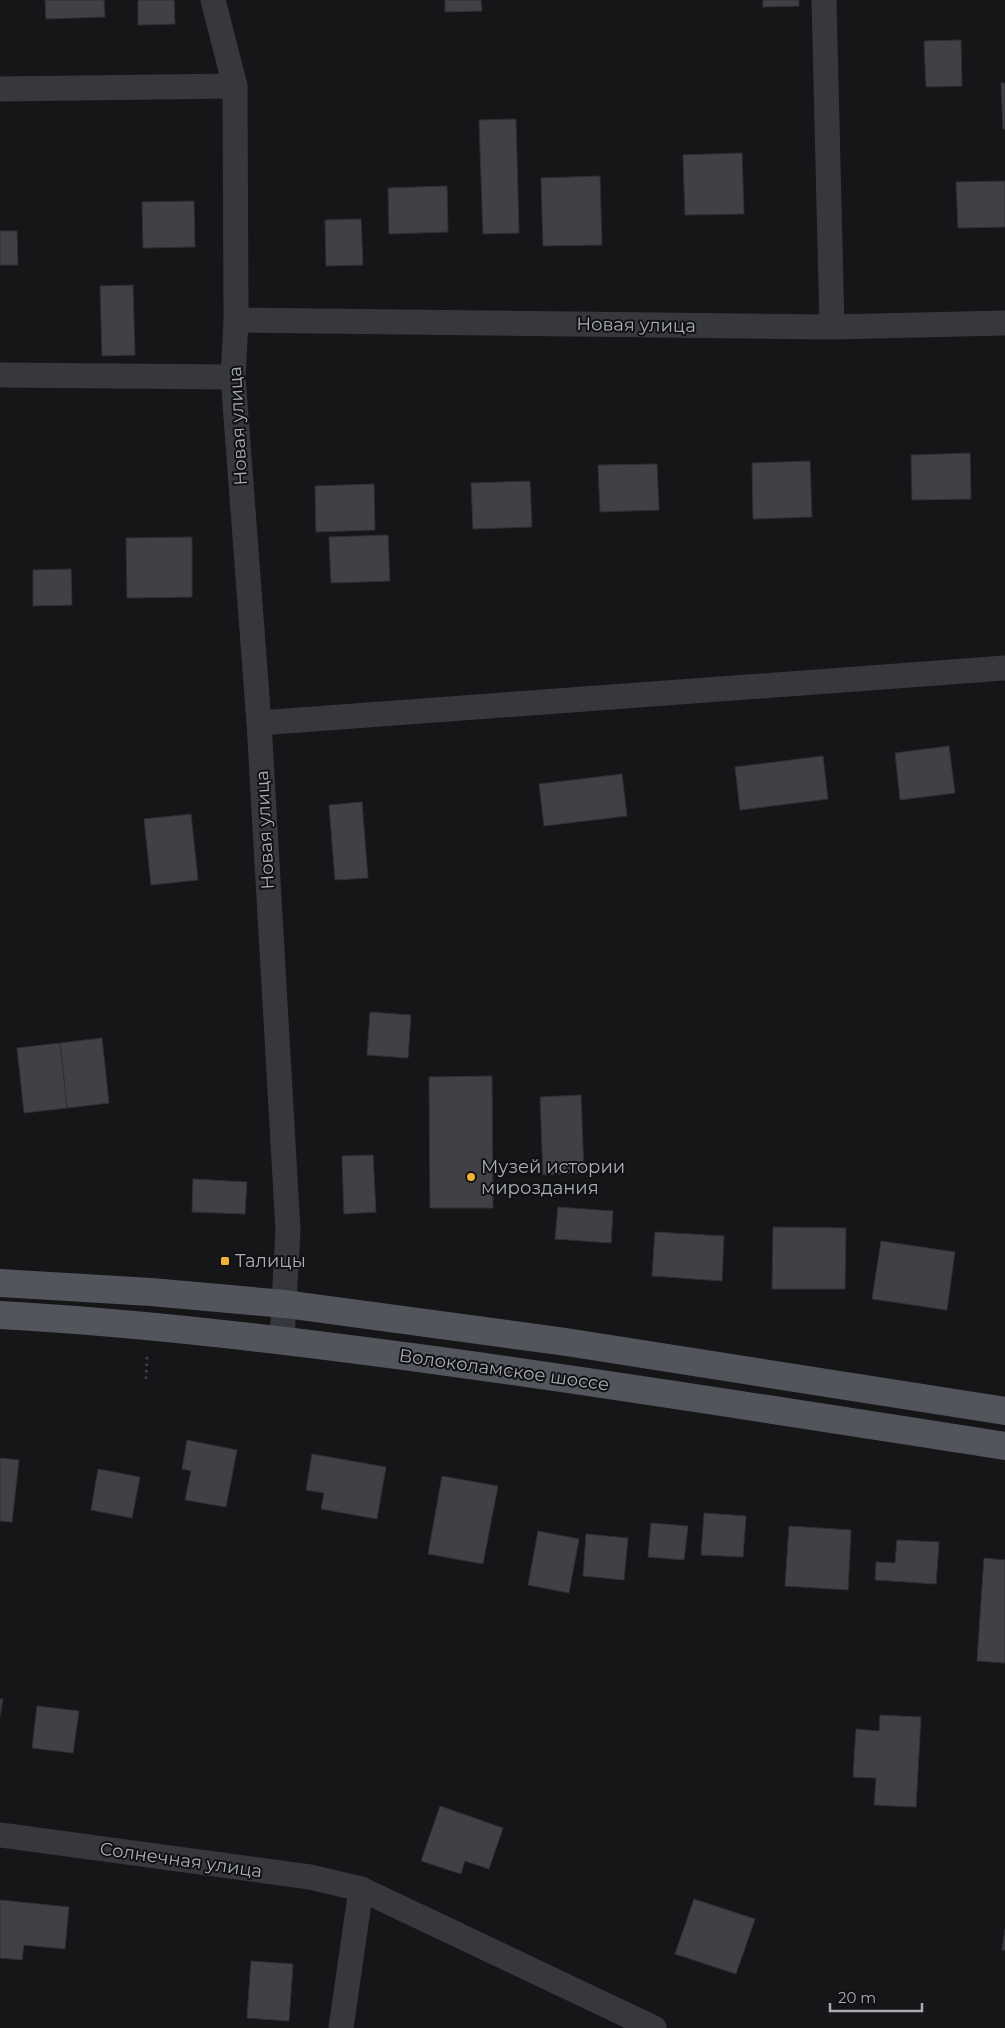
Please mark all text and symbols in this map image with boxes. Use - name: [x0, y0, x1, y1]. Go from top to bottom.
- street label: Новая улица: [576, 313, 696, 337]
- street label: Новая улица: [224, 366, 252, 486]
- street label: Новая улица: [251, 770, 279, 890]
- place label: Музей истории мироздания: [481, 1156, 625, 1199]
- marker: Музей истории мироздания: [465, 1171, 477, 1183]
- place label: Талицы: [235, 1250, 306, 1272]
- marker: Талицы: [219, 1255, 231, 1267]
- street label: Волоколамское шоссе: [397, 1344, 611, 1396]
- street label: Солнечная улица: [98, 1838, 264, 1882]
- scale bar: [830, 1980, 922, 2012]
- text: 20 m: [838, 1988, 876, 2007]

